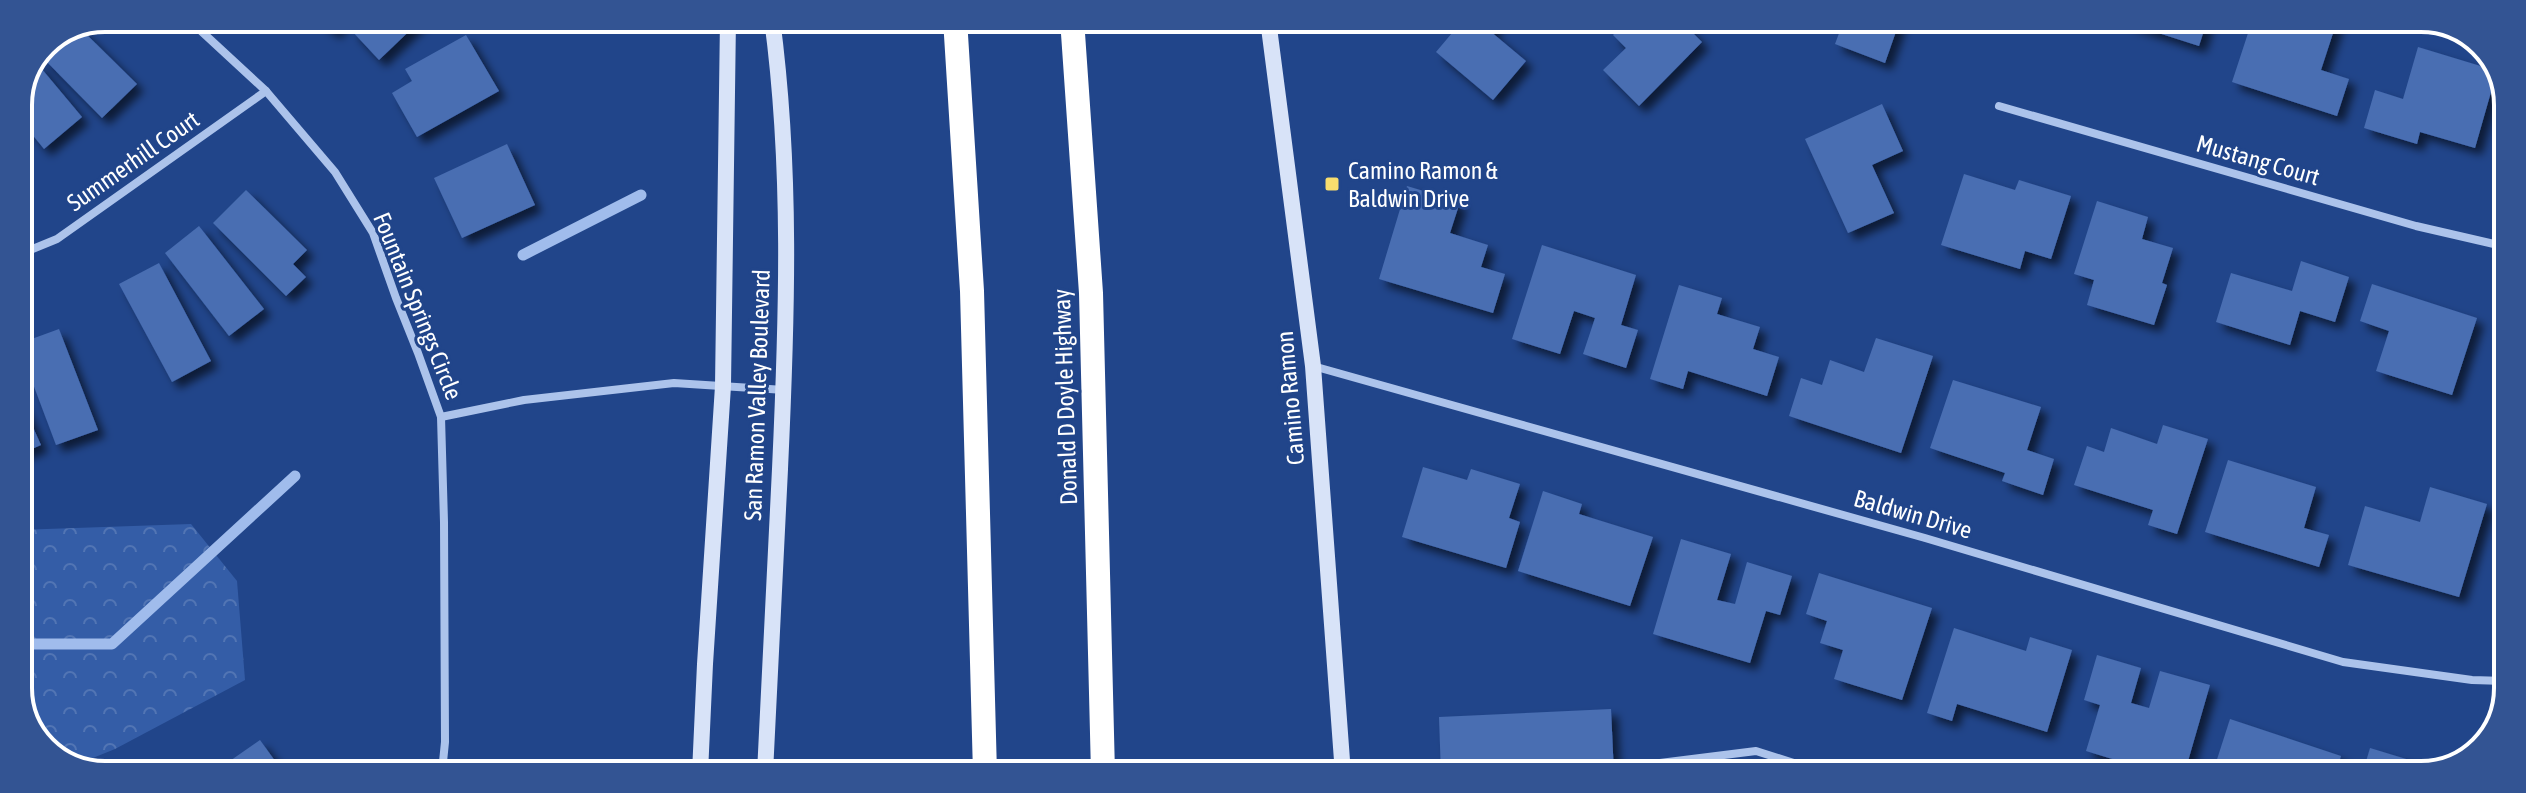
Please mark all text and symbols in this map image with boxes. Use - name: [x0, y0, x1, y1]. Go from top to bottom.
- street label: Summerhill Court: [62, 105, 204, 216]
- street label: Mustang Court: [2193, 130, 2323, 190]
- place label: Camino Ramon & Baldwin Drive: [1348, 157, 1499, 212]
- marker: Camino Ramon & Baldwin Drive: [1323, 175, 1341, 193]
- street label: Fountain Springs Circle: [368, 209, 468, 403]
- street label: San Ramon Valley Boulevard: [739, 269, 775, 521]
- street label: Donald D Doyle Highway: [1048, 288, 1082, 506]
- street label: Camino Ramon: [1271, 330, 1309, 466]
- street label: Baldwin Drive: [1851, 484, 1975, 544]

